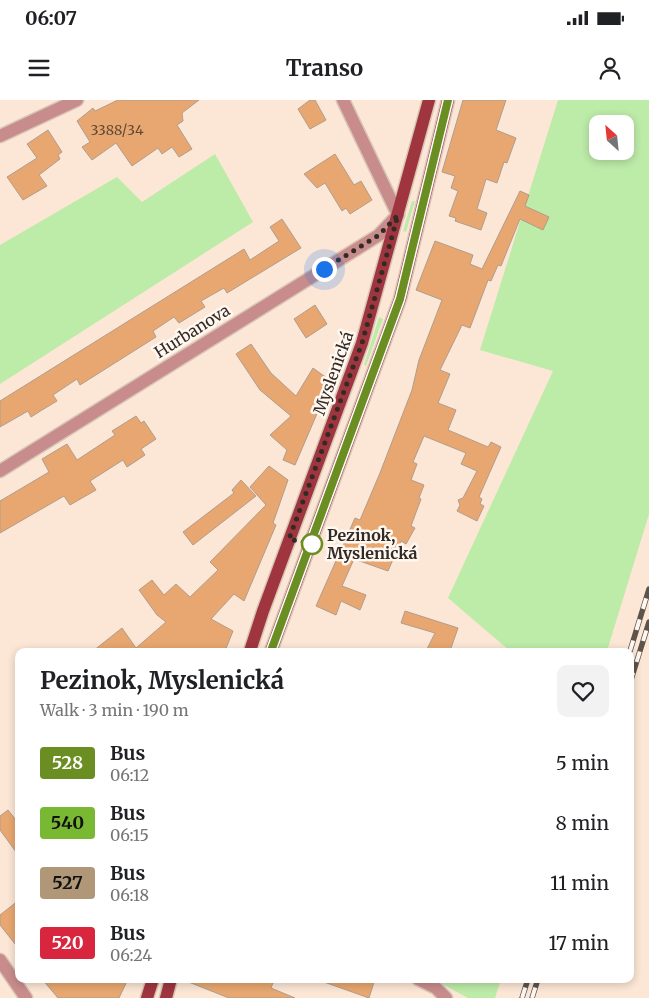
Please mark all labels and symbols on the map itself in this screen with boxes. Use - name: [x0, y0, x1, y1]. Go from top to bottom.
- north arrow: [589, 115, 634, 160]
- house number: 3388/34: [90, 121, 144, 139]
- your location: [312, 257, 337, 282]
- street label: Hurbanova: [151, 300, 234, 362]
- street label: Myslenická: [309, 328, 358, 418]
- place label: Pezinok, Myslenická: [327, 525, 418, 563]
- marker: Pezinok, Myslenická: [301, 533, 323, 555]

